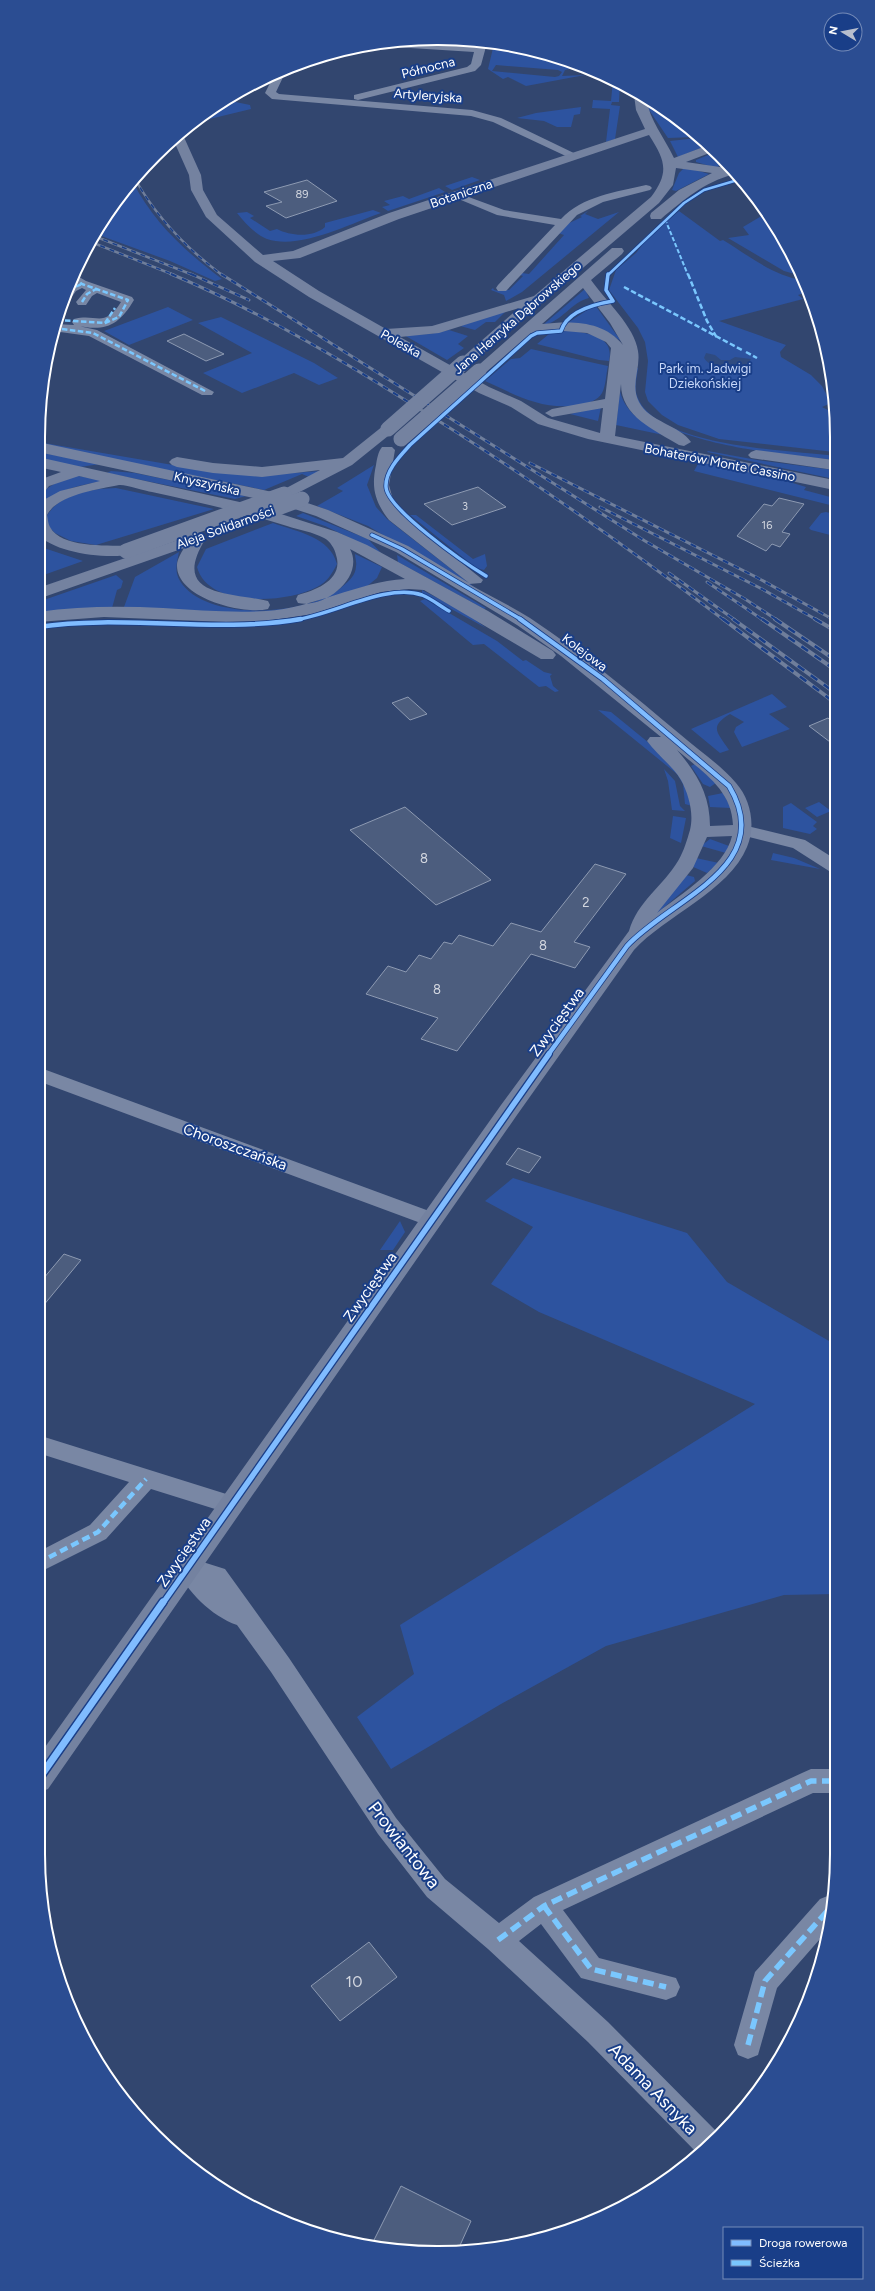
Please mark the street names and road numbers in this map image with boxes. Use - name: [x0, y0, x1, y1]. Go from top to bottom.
- street label: Północna: [400, 54, 456, 81]
- street label: Artyleryjska: [393, 86, 463, 105]
- street label: Botaniczna: [428, 176, 494, 211]
- street label: Jana Henryka Dąbrowskiego: [450, 258, 584, 377]
- street label: Poleska: [378, 326, 424, 361]
- street label: Bohaterów Monte Cassino: [643, 440, 797, 484]
- street label: Knyszyńska: [172, 469, 241, 498]
- street label: Aleja Solidarności: [174, 503, 276, 552]
- street label: Kolejowa: [559, 631, 610, 674]
- street label: Zwycięstwa: [526, 984, 588, 1060]
- street label: Choroszczańska: [181, 1120, 289, 1174]
- street label: Zwycięstwa: [339, 1249, 401, 1325]
- street label: Zwycięstwa: [153, 1514, 215, 1590]
- street label: Prowiantowa: [363, 1797, 445, 1893]
- street label: Adama Asnyka: [604, 2039, 702, 2139]

